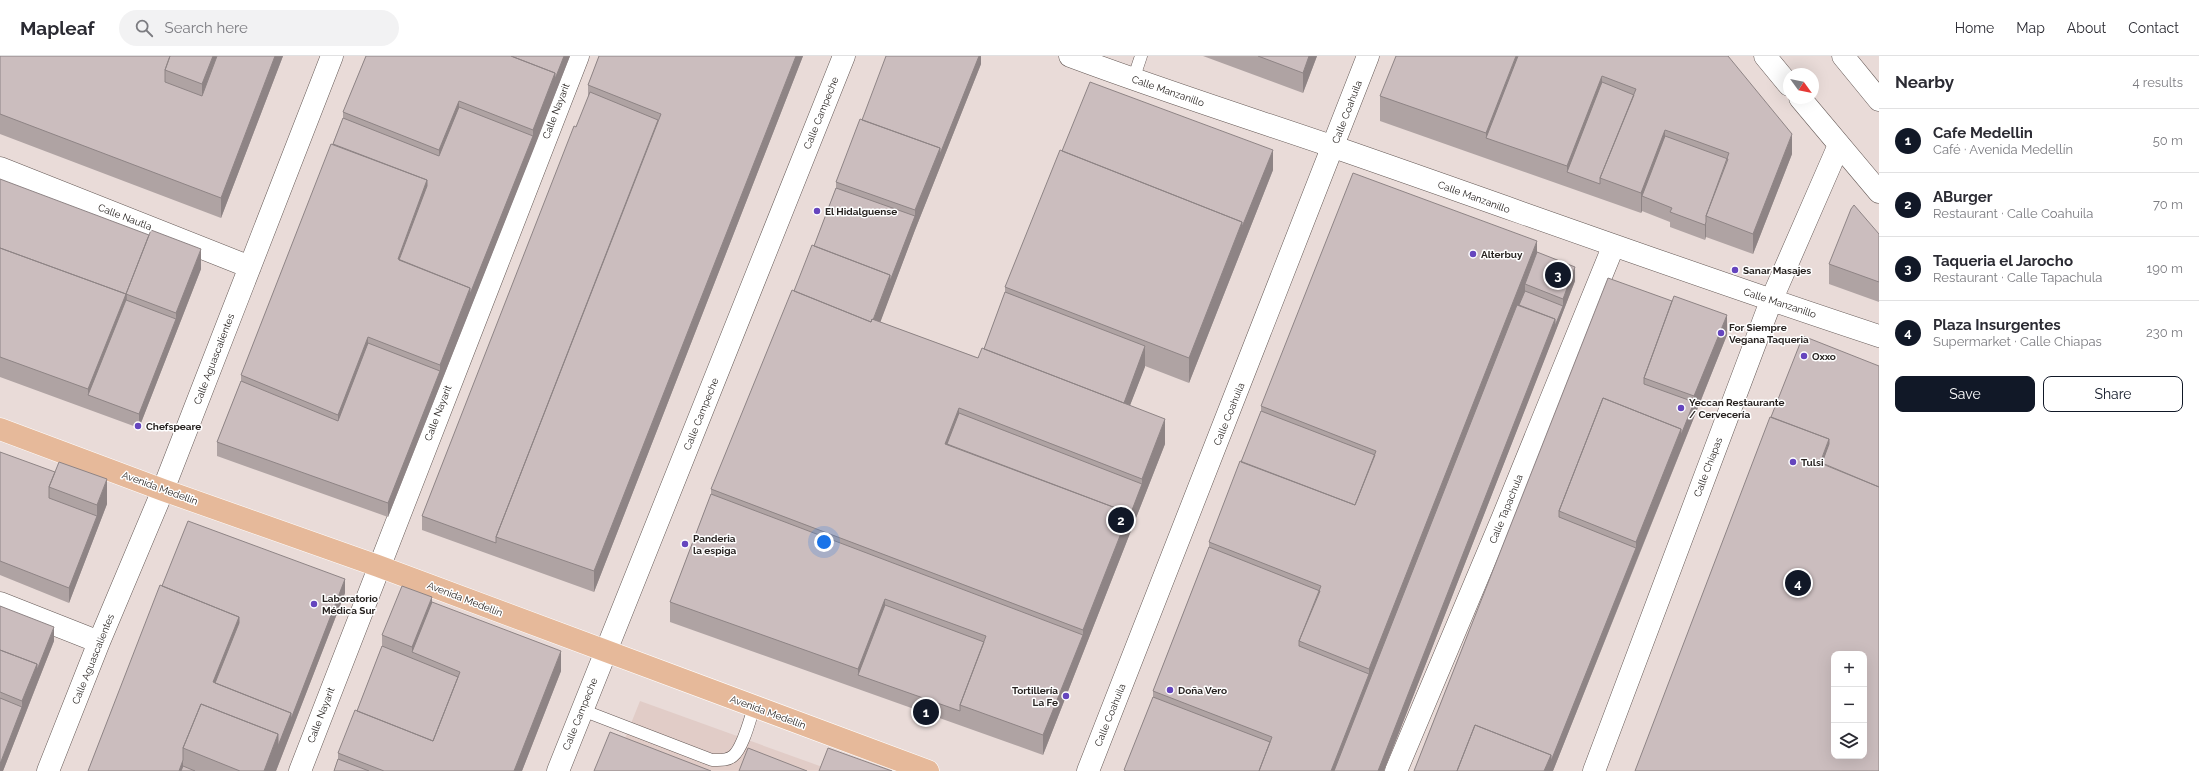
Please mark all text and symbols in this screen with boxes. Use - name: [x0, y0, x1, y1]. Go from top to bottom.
- search box: [119, 10, 399, 46]
- text: Mapleaf: [20, 17, 95, 39]
- icon: search: [133, 17, 155, 39]
- text: Search here: [165, 19, 248, 37]
- text: Home: [1955, 20, 1994, 36]
- text: Map: [2016, 20, 2045, 36]
- text: About: [2067, 20, 2106, 36]
- text: Contact: [2128, 20, 2179, 36]
- north arrow: [1783, 68, 1819, 104]
- text: Nearby: [1895, 72, 1954, 92]
- street label: Calle Manzanillo: [1130, 73, 1206, 109]
- street label: Calle Campeche: [801, 75, 841, 151]
- text: 4 results: [2132, 75, 2183, 90]
- street label: Calle Coahuila: [1330, 79, 1364, 145]
- street label: Calle Nayarit: [540, 81, 572, 140]
- text: Cafe Medellin: [1933, 124, 2033, 142]
- text: 1: [1905, 133, 1911, 148]
- text: 50 m: [2153, 133, 2183, 148]
- text: Café · Avenida Medellín: [1933, 142, 2073, 157]
- street label: Calle Manzanillo: [1436, 179, 1512, 215]
- text: ABurger: [1933, 188, 1993, 206]
- text: 2: [1904, 197, 1912, 212]
- text: 70 m: [2153, 197, 2183, 212]
- street label: Calle Nautla: [97, 202, 153, 232]
- marker: El Hidalguense: [812, 206, 822, 216]
- place label: El Hidalguense: [825, 206, 897, 217]
- text: Restaurant · Calle Coahuila: [1933, 206, 2093, 221]
- marker: Alterbuy: [1468, 249, 1478, 259]
- place label: Alterbuy: [1481, 249, 1523, 260]
- text: Taqueria el Jarocho: [1933, 252, 2073, 270]
- pin: 3: [1545, 260, 1571, 290]
- text: 3: [1904, 261, 1912, 276]
- text: 190 m: [2147, 261, 2183, 276]
- marker: Sanar Masajes: [1730, 265, 1740, 275]
- place label: Sanar Masajes: [1743, 265, 1811, 276]
- text: Restaurant · Calle Tapachula: [1933, 270, 2102, 285]
- street label: Calle Manzanillo: [1742, 286, 1818, 320]
- street label: Calle Aguascalientes: [192, 312, 236, 406]
- text: Plaza Insurgentes: [1933, 316, 2061, 334]
- place label: For Siempre Vegana Taqueria: [1729, 322, 1809, 345]
- text: 4: [1904, 325, 1912, 340]
- text: 230 m: [2146, 325, 2183, 340]
- marker: For Siempre Vegana Taqueria: [1716, 328, 1726, 338]
- text: Supermarket · Calle Chiapas: [1933, 334, 2102, 349]
- marker: Oxxo: [1799, 351, 1809, 361]
- place label: Oxxo: [1812, 351, 1836, 362]
- street label: Calle Campeche: [681, 376, 721, 452]
- button: Save: [1895, 376, 2035, 412]
- button: Share: [2043, 376, 2183, 412]
- street label: Calle Coahuila: [1211, 381, 1247, 447]
- street label: Calle Nayarit: [422, 383, 454, 442]
- place label: Yeccan Restaurante / Cervecería: [1689, 397, 1785, 420]
- marker: Yeccan Restaurante / Cervecería: [1676, 403, 1686, 413]
- marker: Chefspeare: [133, 421, 143, 431]
- place label: Chefspeare: [146, 421, 201, 432]
- street label: Calle Chiapas: [1692, 435, 1724, 498]
- marker: Tulsi: [1788, 457, 1798, 467]
- place label: Tulsi: [1801, 457, 1823, 468]
- street label: Avenida Medellín: [121, 469, 200, 507]
- street label: Calle Tapachula: [1487, 473, 1525, 545]
- pin: 2: [1108, 505, 1134, 535]
- your location: [814, 532, 834, 552]
- place label: Panderia la espiga: [693, 533, 736, 556]
- marker: Panderia la espiga: [680, 539, 690, 549]
- pin: 4: [1785, 568, 1811, 598]
- street label: Avenida Medellín: [426, 580, 504, 618]
- place label: Laboratorio Médica Sur: [322, 593, 378, 616]
- marker: Laboratorio Médica Sur: [309, 599, 319, 609]
- street label: Calle Aguascalientes: [70, 612, 116, 706]
- map controls: [1831, 651, 1867, 759]
- button: +: [1831, 651, 1867, 687]
- street label: Calle Campeche: [560, 676, 600, 752]
- street label: Calle Coahuila: [1092, 682, 1128, 748]
- street label: Calle Nayarit: [305, 685, 337, 744]
- place label: Tortillería La Fe: [1012, 685, 1058, 708]
- marker: Doña Vero: [1165, 685, 1175, 695]
- place label: Doña Vero: [1178, 685, 1227, 696]
- button: −: [1831, 687, 1867, 723]
- marker: Tortillería La Fe: [1061, 691, 1071, 701]
- street label: Avenida Medellín: [729, 693, 808, 731]
- pin: 1: [913, 697, 939, 727]
- button: layers: [1831, 723, 1867, 759]

